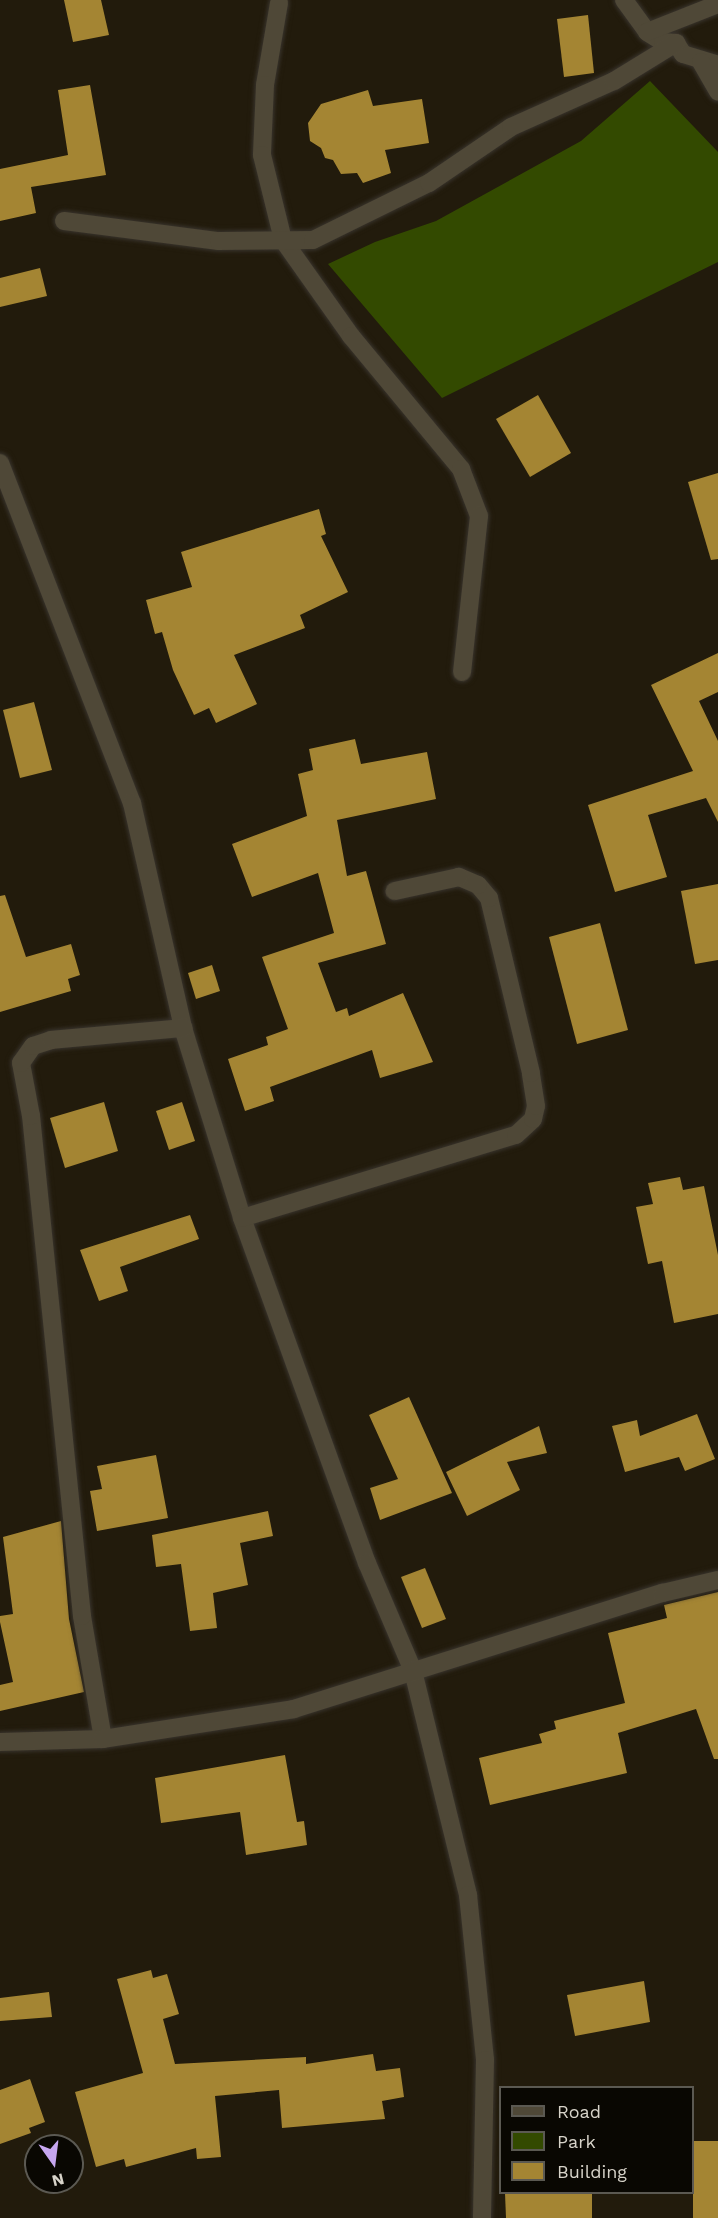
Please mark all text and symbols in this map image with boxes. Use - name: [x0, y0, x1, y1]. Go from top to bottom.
- legend: [499, 2086, 694, 2194]
- text: Road: [557, 2101, 601, 2122]
- text: Park: [557, 2131, 596, 2152]
- north arrow: [24, 2134, 84, 2194]
- text: Building: [557, 2161, 627, 2182]
- text: N: [50, 2169, 66, 2191]

